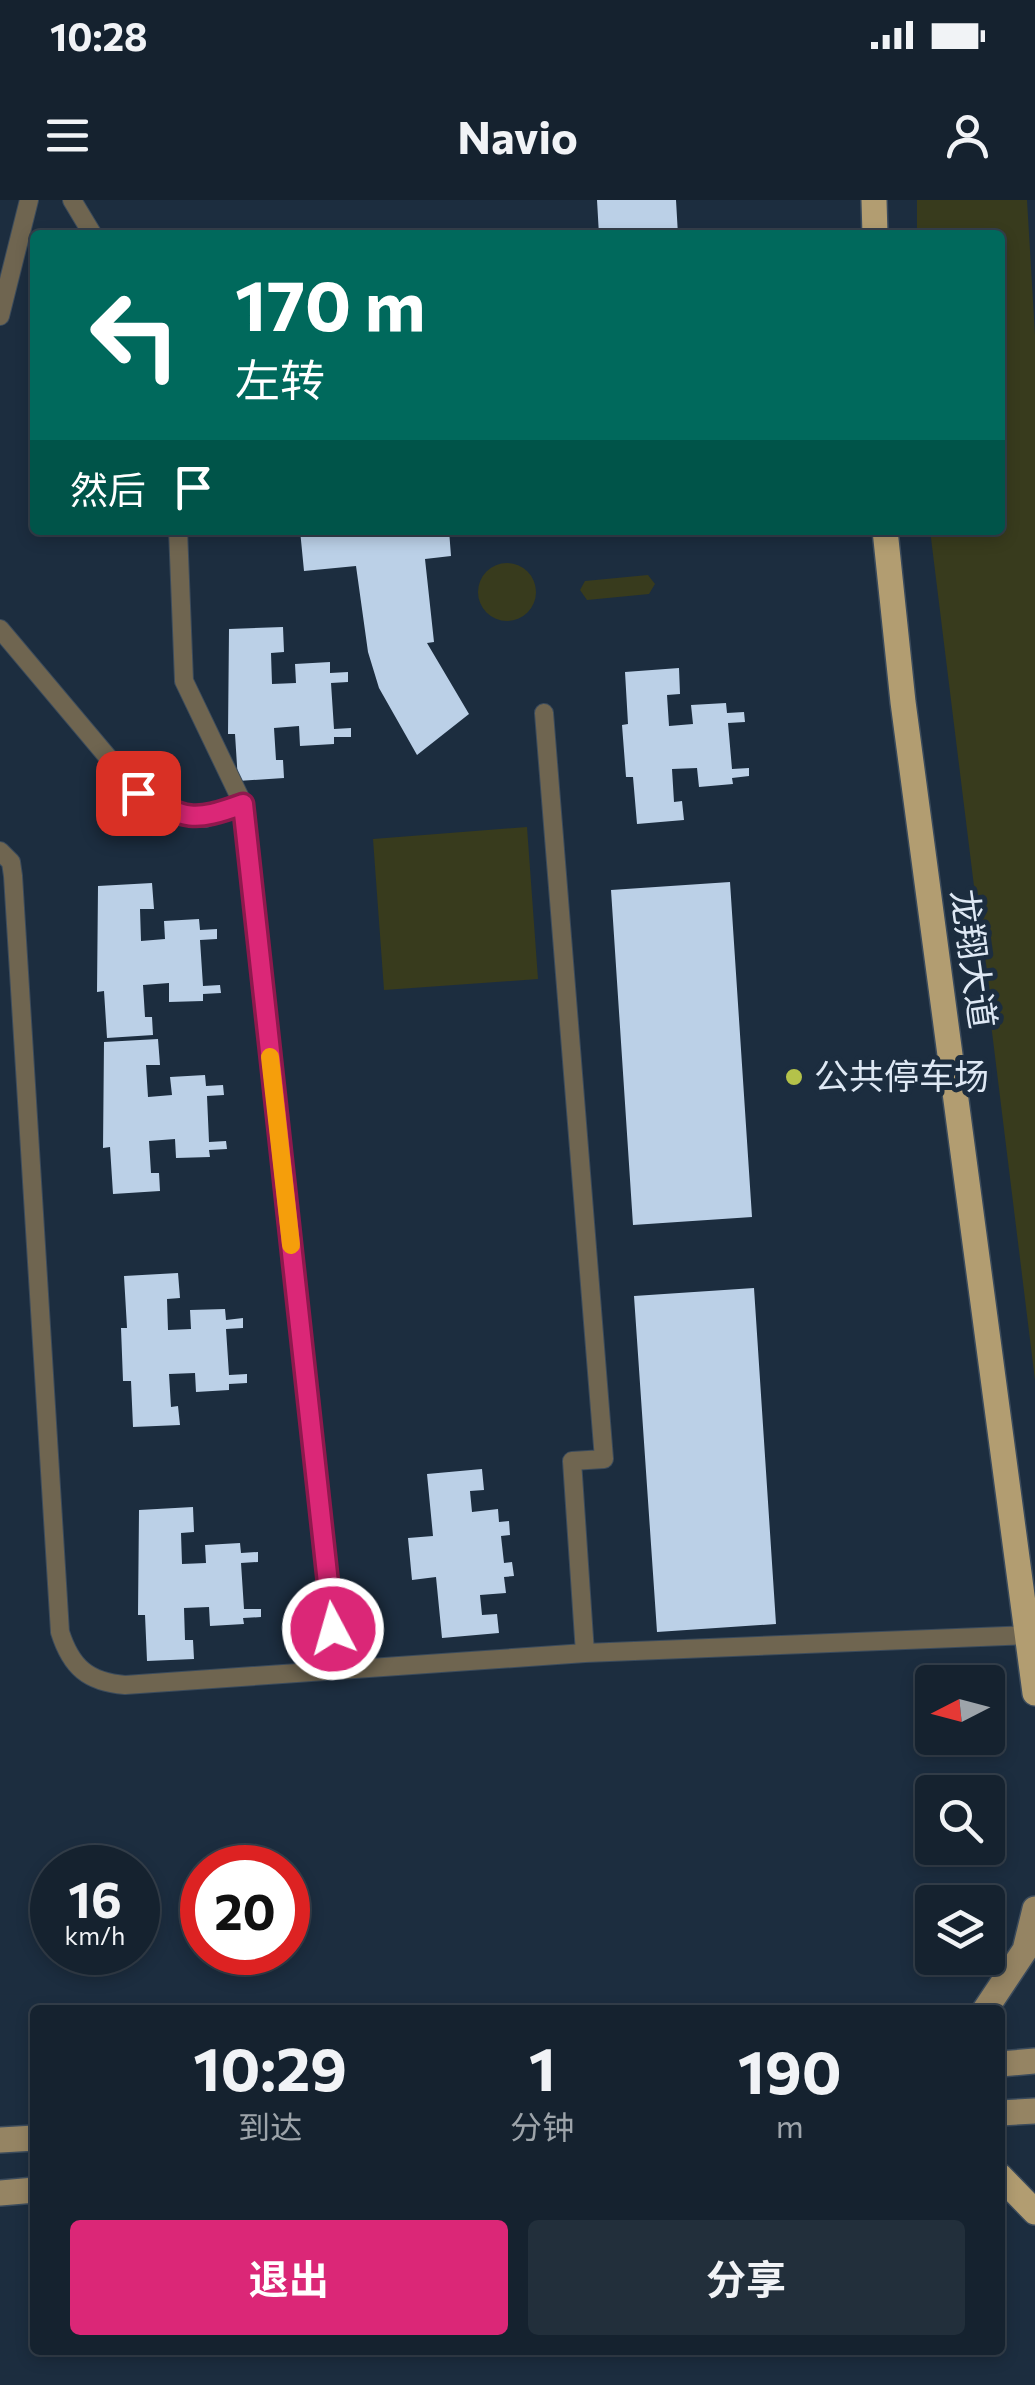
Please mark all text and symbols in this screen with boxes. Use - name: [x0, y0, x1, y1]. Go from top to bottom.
- text: 10:28: [50, 12, 147, 59]
- icon: menu: [40, 108, 95, 163]
- text: Navio: [457, 108, 578, 163]
- icon: person: [940, 108, 995, 163]
- text: 170 m: [235, 260, 426, 345]
- icon: left: [70, 270, 200, 400]
- text: 左转: [235, 351, 325, 406]
- icon: arrive: [166, 460, 221, 515]
- text: 然后: [70, 465, 146, 512]
- pin: [96, 751, 181, 836]
- icon: arrive: [111, 766, 166, 821]
- street label: 龙翔大道: [944, 886, 1007, 1031]
- place label: 公共停车场: [814, 1053, 989, 1096]
- marker: 公共停车场: [783, 1066, 805, 1088]
- position arrow: [281, 1577, 385, 1681]
- north arrow: [915, 1665, 1005, 1755]
- map controls: [915, 1665, 1005, 1975]
- button: search: [915, 1775, 1005, 1865]
- speed limit sign: 20: [180, 1845, 310, 1975]
- text: 16: [68, 1867, 122, 1928]
- button: layers: [915, 1885, 1005, 1975]
- text: km/h: [65, 1920, 125, 1950]
- text: 10:29: [193, 2030, 347, 2103]
- text: 1: [529, 2030, 556, 2103]
- text: 190: [738, 2033, 842, 2106]
- text: m: [776, 2105, 804, 2145]
- text: 到达: [238, 2106, 302, 2146]
- text: 分钟: [510, 2106, 574, 2146]
- button: 退出: [70, 2220, 508, 2335]
- button: 分享: [528, 2220, 965, 2335]

